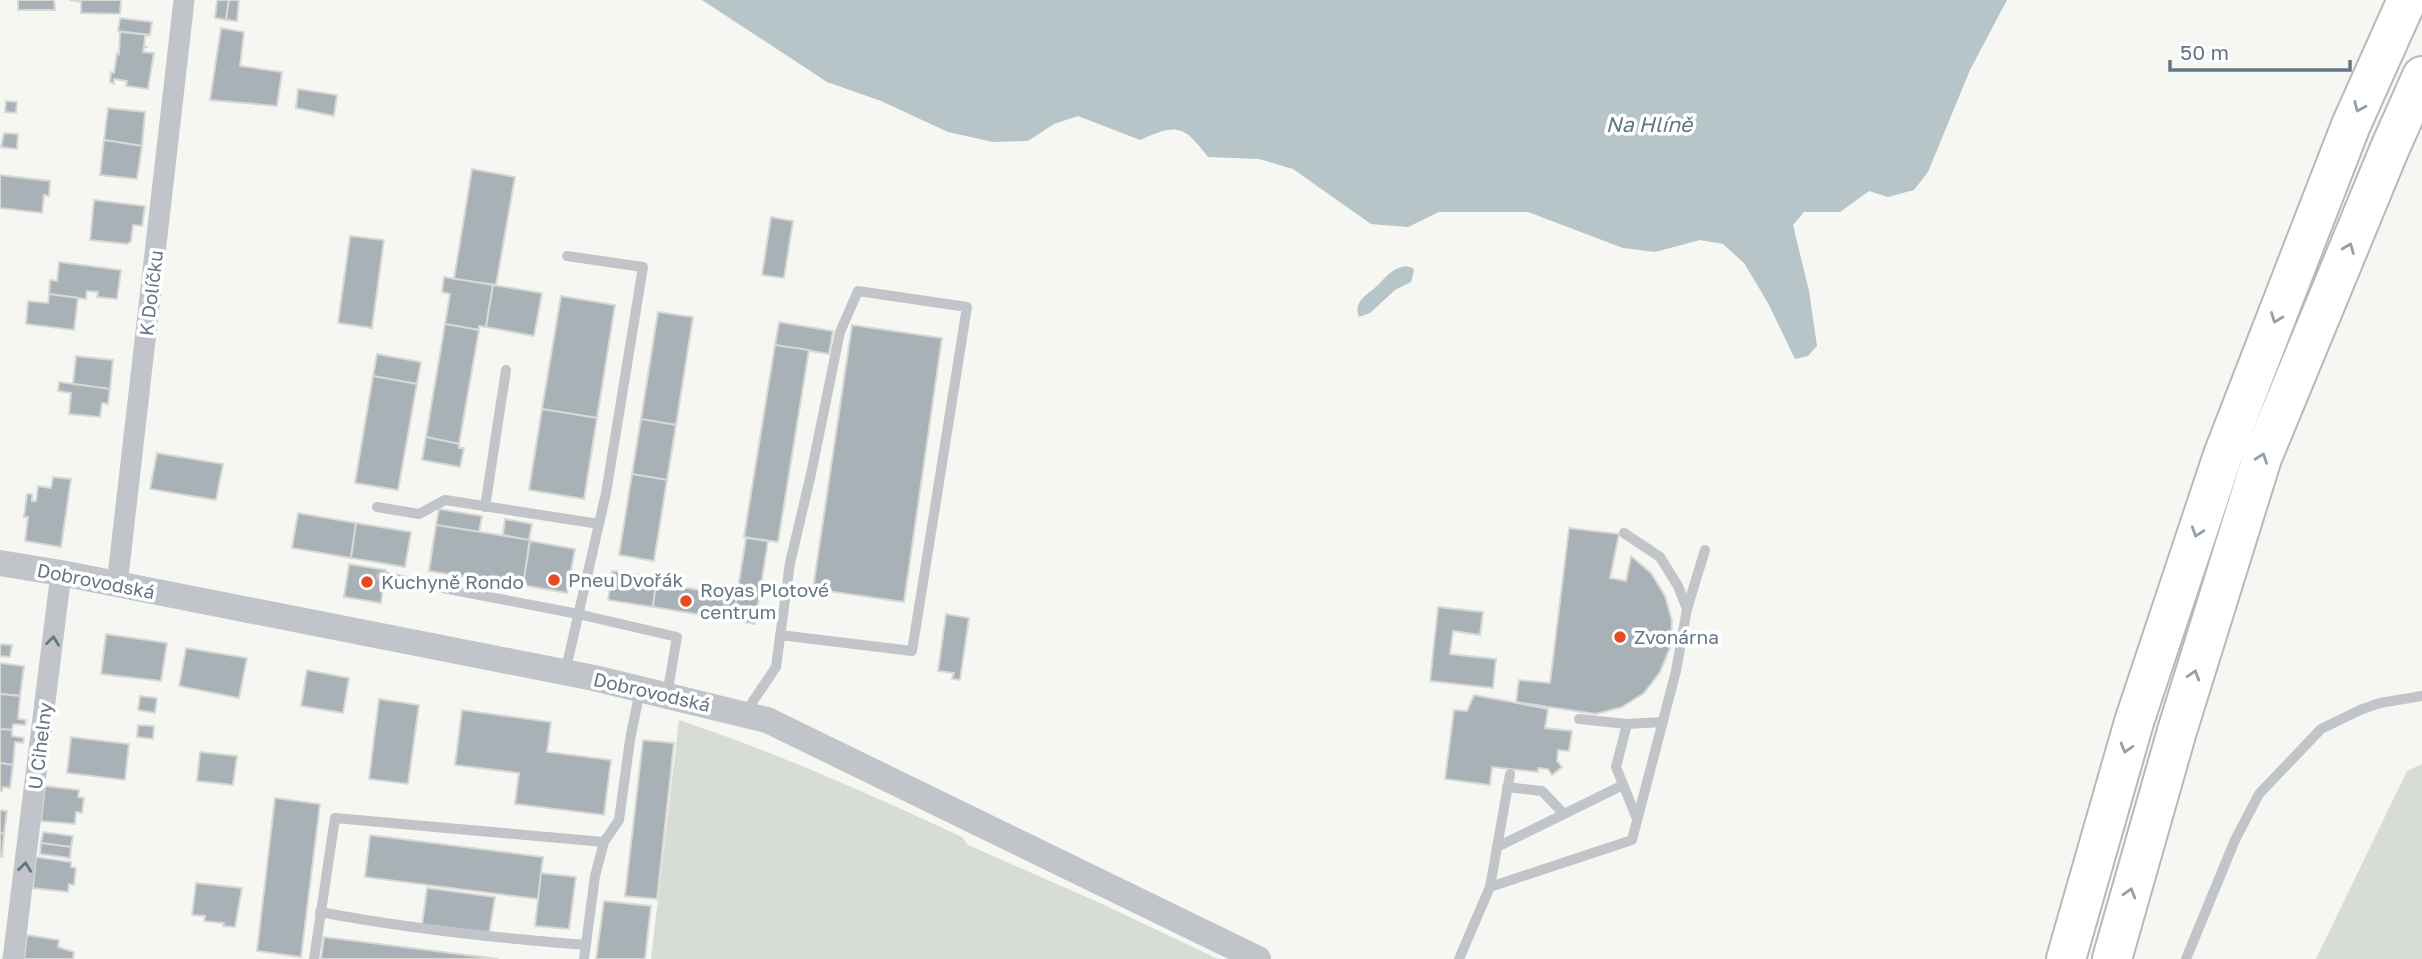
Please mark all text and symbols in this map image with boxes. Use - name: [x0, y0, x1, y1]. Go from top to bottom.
- scale bar: [2170, 28, 2350, 72]
- text: 50 m: [2180, 39, 2229, 65]
- one-way arrow: [2353, 100, 2367, 112]
- water label: Na Hlíně: [1606, 111, 1694, 137]
- one-way arrow: [2340, 242, 2354, 254]
- street label: K Dolíčku: [134, 249, 167, 337]
- one-way arrow: [2270, 312, 2284, 324]
- one-way arrow: [2254, 452, 2268, 464]
- one-way arrow: [2191, 525, 2205, 538]
- street label: Dobrovodská: [35, 558, 157, 603]
- place label: Pneu Dvořák: [568, 568, 684, 591]
- place label: Kuchyně Rondo: [381, 570, 524, 593]
- marker: Pneu Dvořák: [546, 572, 562, 588]
- marker: Kuchyně Rondo: [359, 574, 375, 590]
- place label: Royas Plotové centrum: [700, 578, 829, 623]
- marker: Royas Plotové centrum: [678, 593, 694, 609]
- place label: Zvonárna: [1634, 625, 1719, 648]
- marker: Zvonárna: [1612, 629, 1628, 645]
- one-way arrow: [46, 635, 61, 647]
- street label: Dobrovodská: [591, 667, 713, 716]
- one-way arrow: [2186, 669, 2201, 681]
- street label: U Cihelny: [23, 701, 56, 791]
- one-way arrow: [2120, 742, 2135, 754]
- one-way arrow: [17, 861, 32, 873]
- one-way arrow: [2121, 887, 2136, 899]

